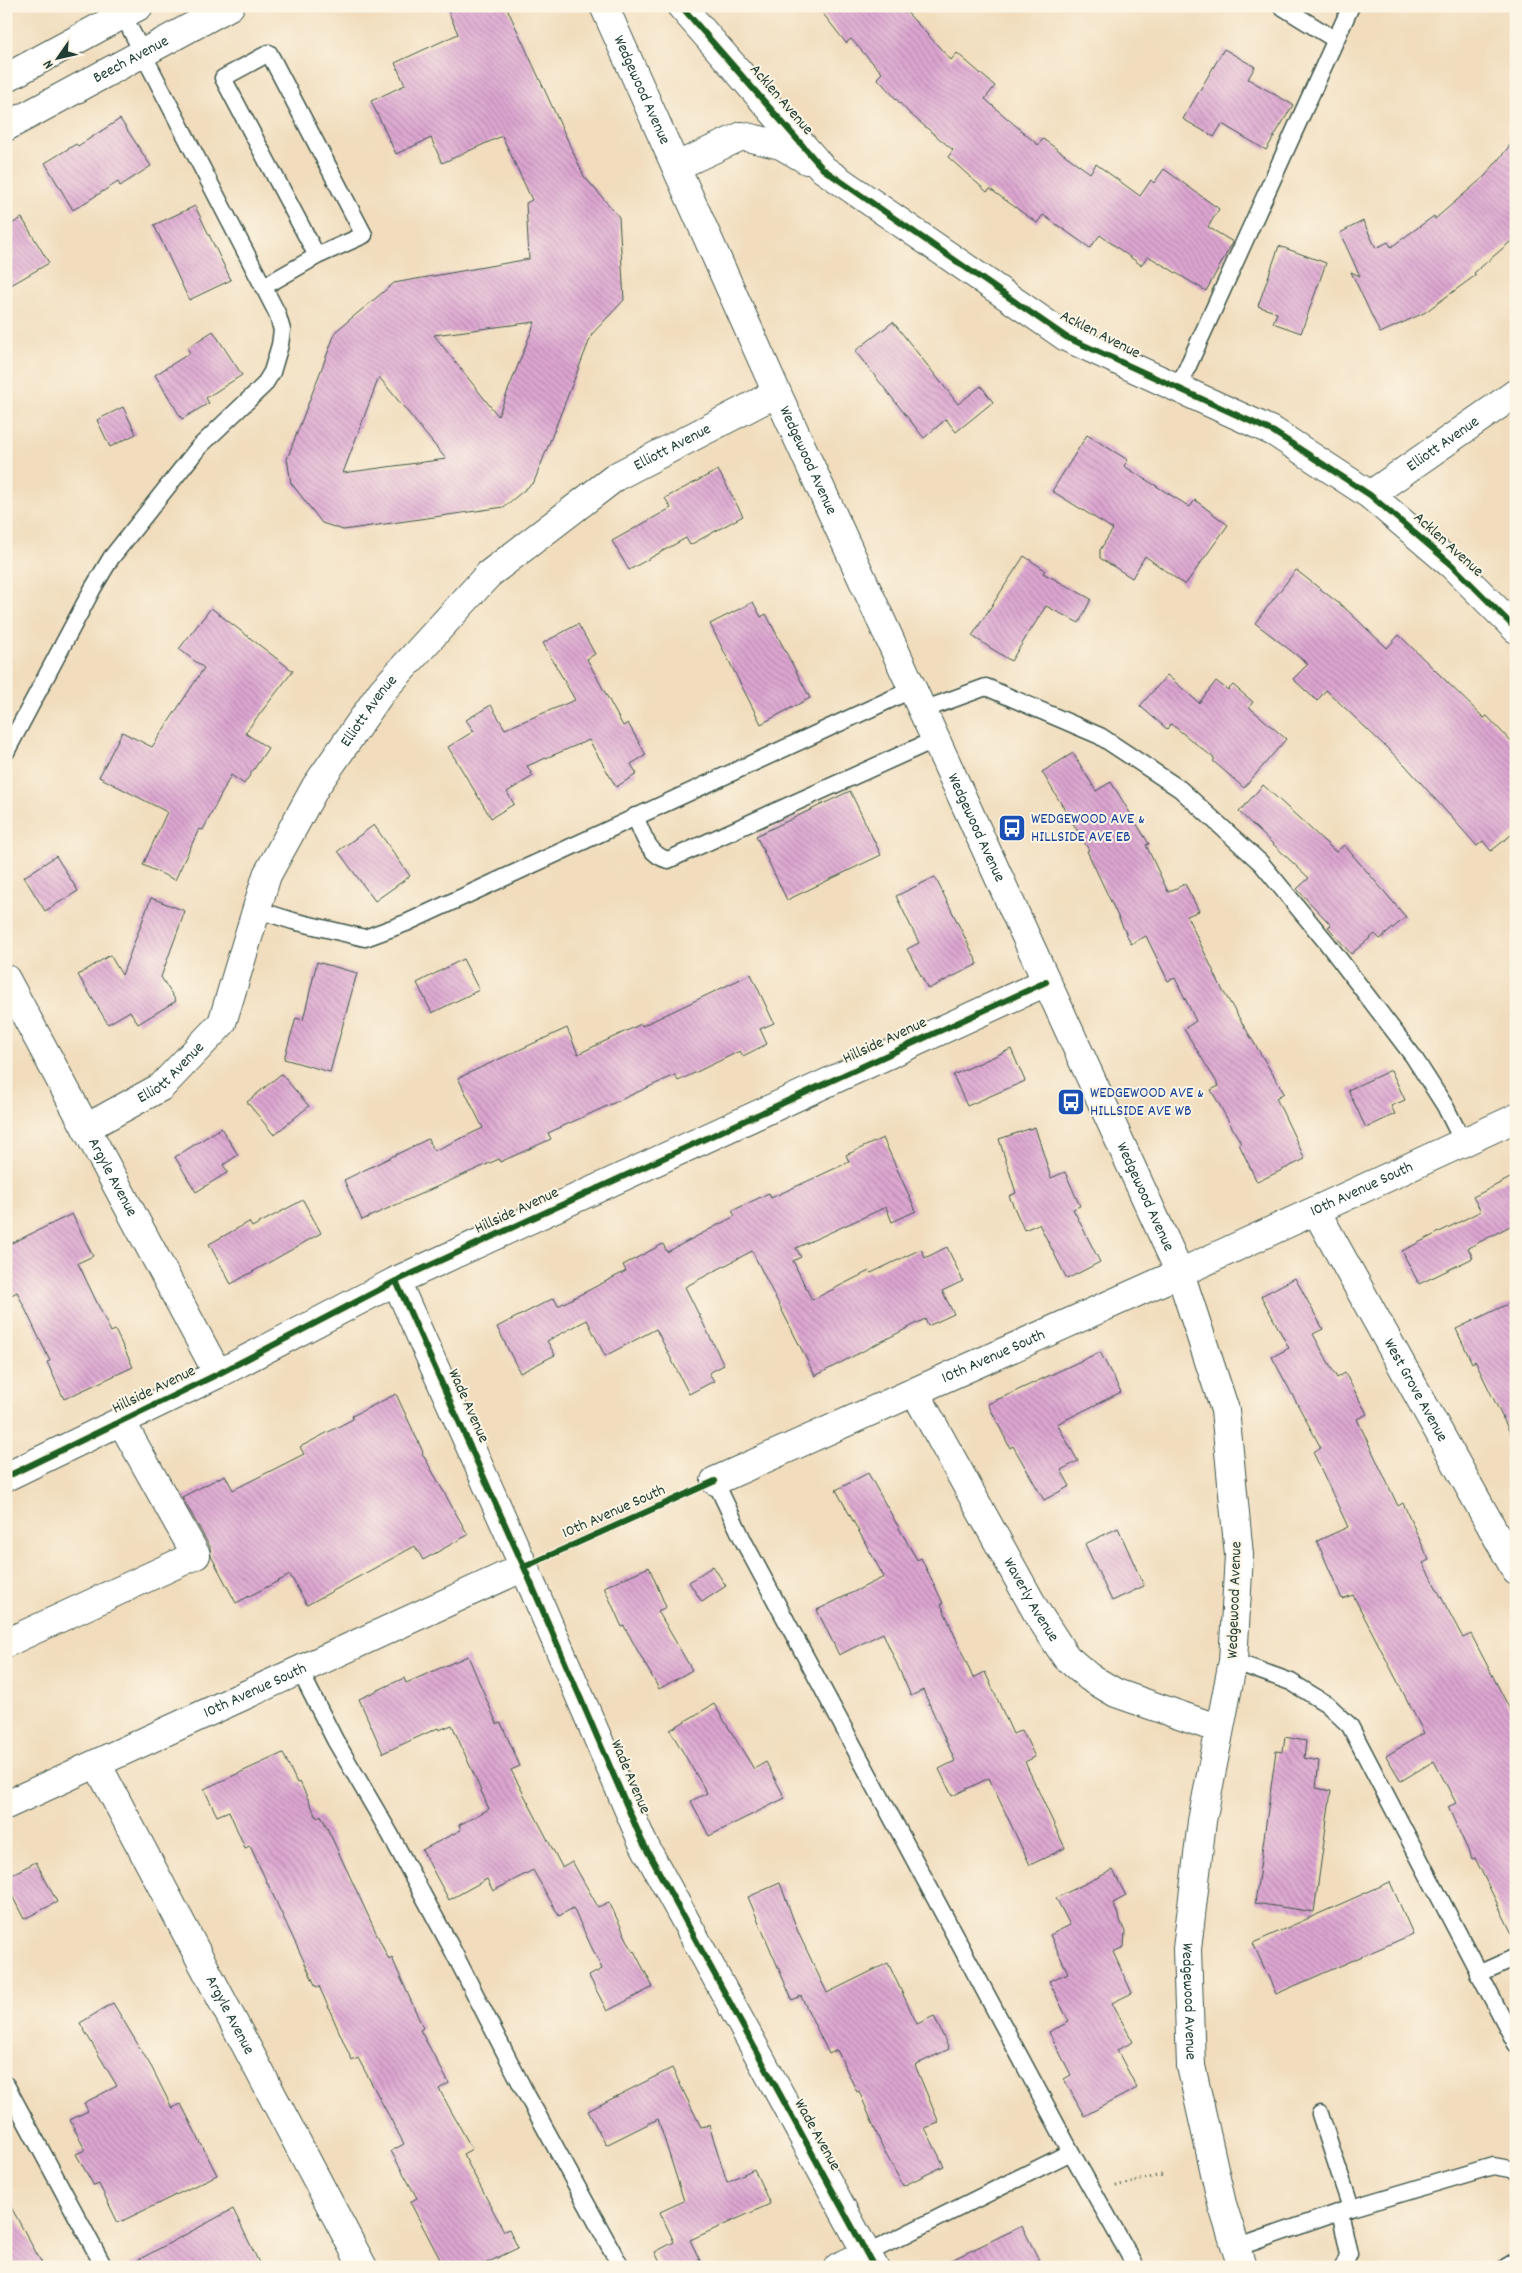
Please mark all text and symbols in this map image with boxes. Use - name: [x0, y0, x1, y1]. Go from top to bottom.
- street label: Beech Avenue: [89, 30, 173, 89]
- north arrow: [32, 32, 82, 82]
- street label: Wedgewood Avenue: [607, 32, 676, 148]
- text: N: [39, 56, 59, 73]
- street label: Acklen Avenue: [744, 59, 818, 141]
- street label: Acklen Avenue: [1056, 305, 1144, 365]
- street label: Wedgewood Avenue: [773, 402, 843, 519]
- street label: Elliott Avenue: [1402, 410, 1484, 478]
- street label: Elliott Avenue: [630, 418, 715, 477]
- street label: Acklen Avenue: [1408, 507, 1488, 583]
- street label: Elliott Avenue: [335, 670, 403, 752]
- street label: Wedgewood Avenue: [941, 770, 1011, 886]
- place label: WEDGEWOOD AVE & HILLSIDE AVE EB: [1031, 808, 1145, 849]
- bus stop icon: WEDGEWOOD AVE & HILLSIDE AVE EB: [997, 813, 1027, 843]
- street label: Hillside Avenue: [839, 1011, 931, 1071]
- street label: Elliott Avenue: [133, 1037, 210, 1109]
- place label: WEDGEWOOD AVE & HILLSIDE AVE WB: [1090, 1082, 1204, 1123]
- bus stop icon: WEDGEWOOD AVE & HILLSIDE AVE WB: [1056, 1087, 1086, 1117]
- street label: Argyle Avenue: [82, 1134, 143, 1221]
- street label: Wedgewood Avenue: [1110, 1139, 1180, 1255]
- street label: 10th Avenue South: [1306, 1156, 1417, 1223]
- street label: Hillside Avenue: [471, 1181, 563, 1241]
- street label: 10th Avenue South: [938, 1323, 1049, 1390]
- street label: West Grove Avenue: [1378, 1334, 1454, 1446]
- street label: Hillside Avenue: [108, 1360, 200, 1420]
- street label: Wade Avenue: [441, 1365, 495, 1447]
- street label: 10th Avenue South: [559, 1479, 669, 1545]
- street label: Wedgewood Avenue: [1221, 1541, 1249, 1659]
- street label: Waverly Avenue: [997, 1554, 1065, 1647]
- street label: 10th Avenue South: [200, 1657, 310, 1724]
- street label: Wade Avenue: [604, 1736, 656, 1818]
- street label: Wedgewood Avenue: [1175, 1941, 1202, 2060]
- street label: Argyle Avenue: [199, 1971, 260, 2059]
- street label: Wade Avenue: [788, 2095, 846, 2175]

